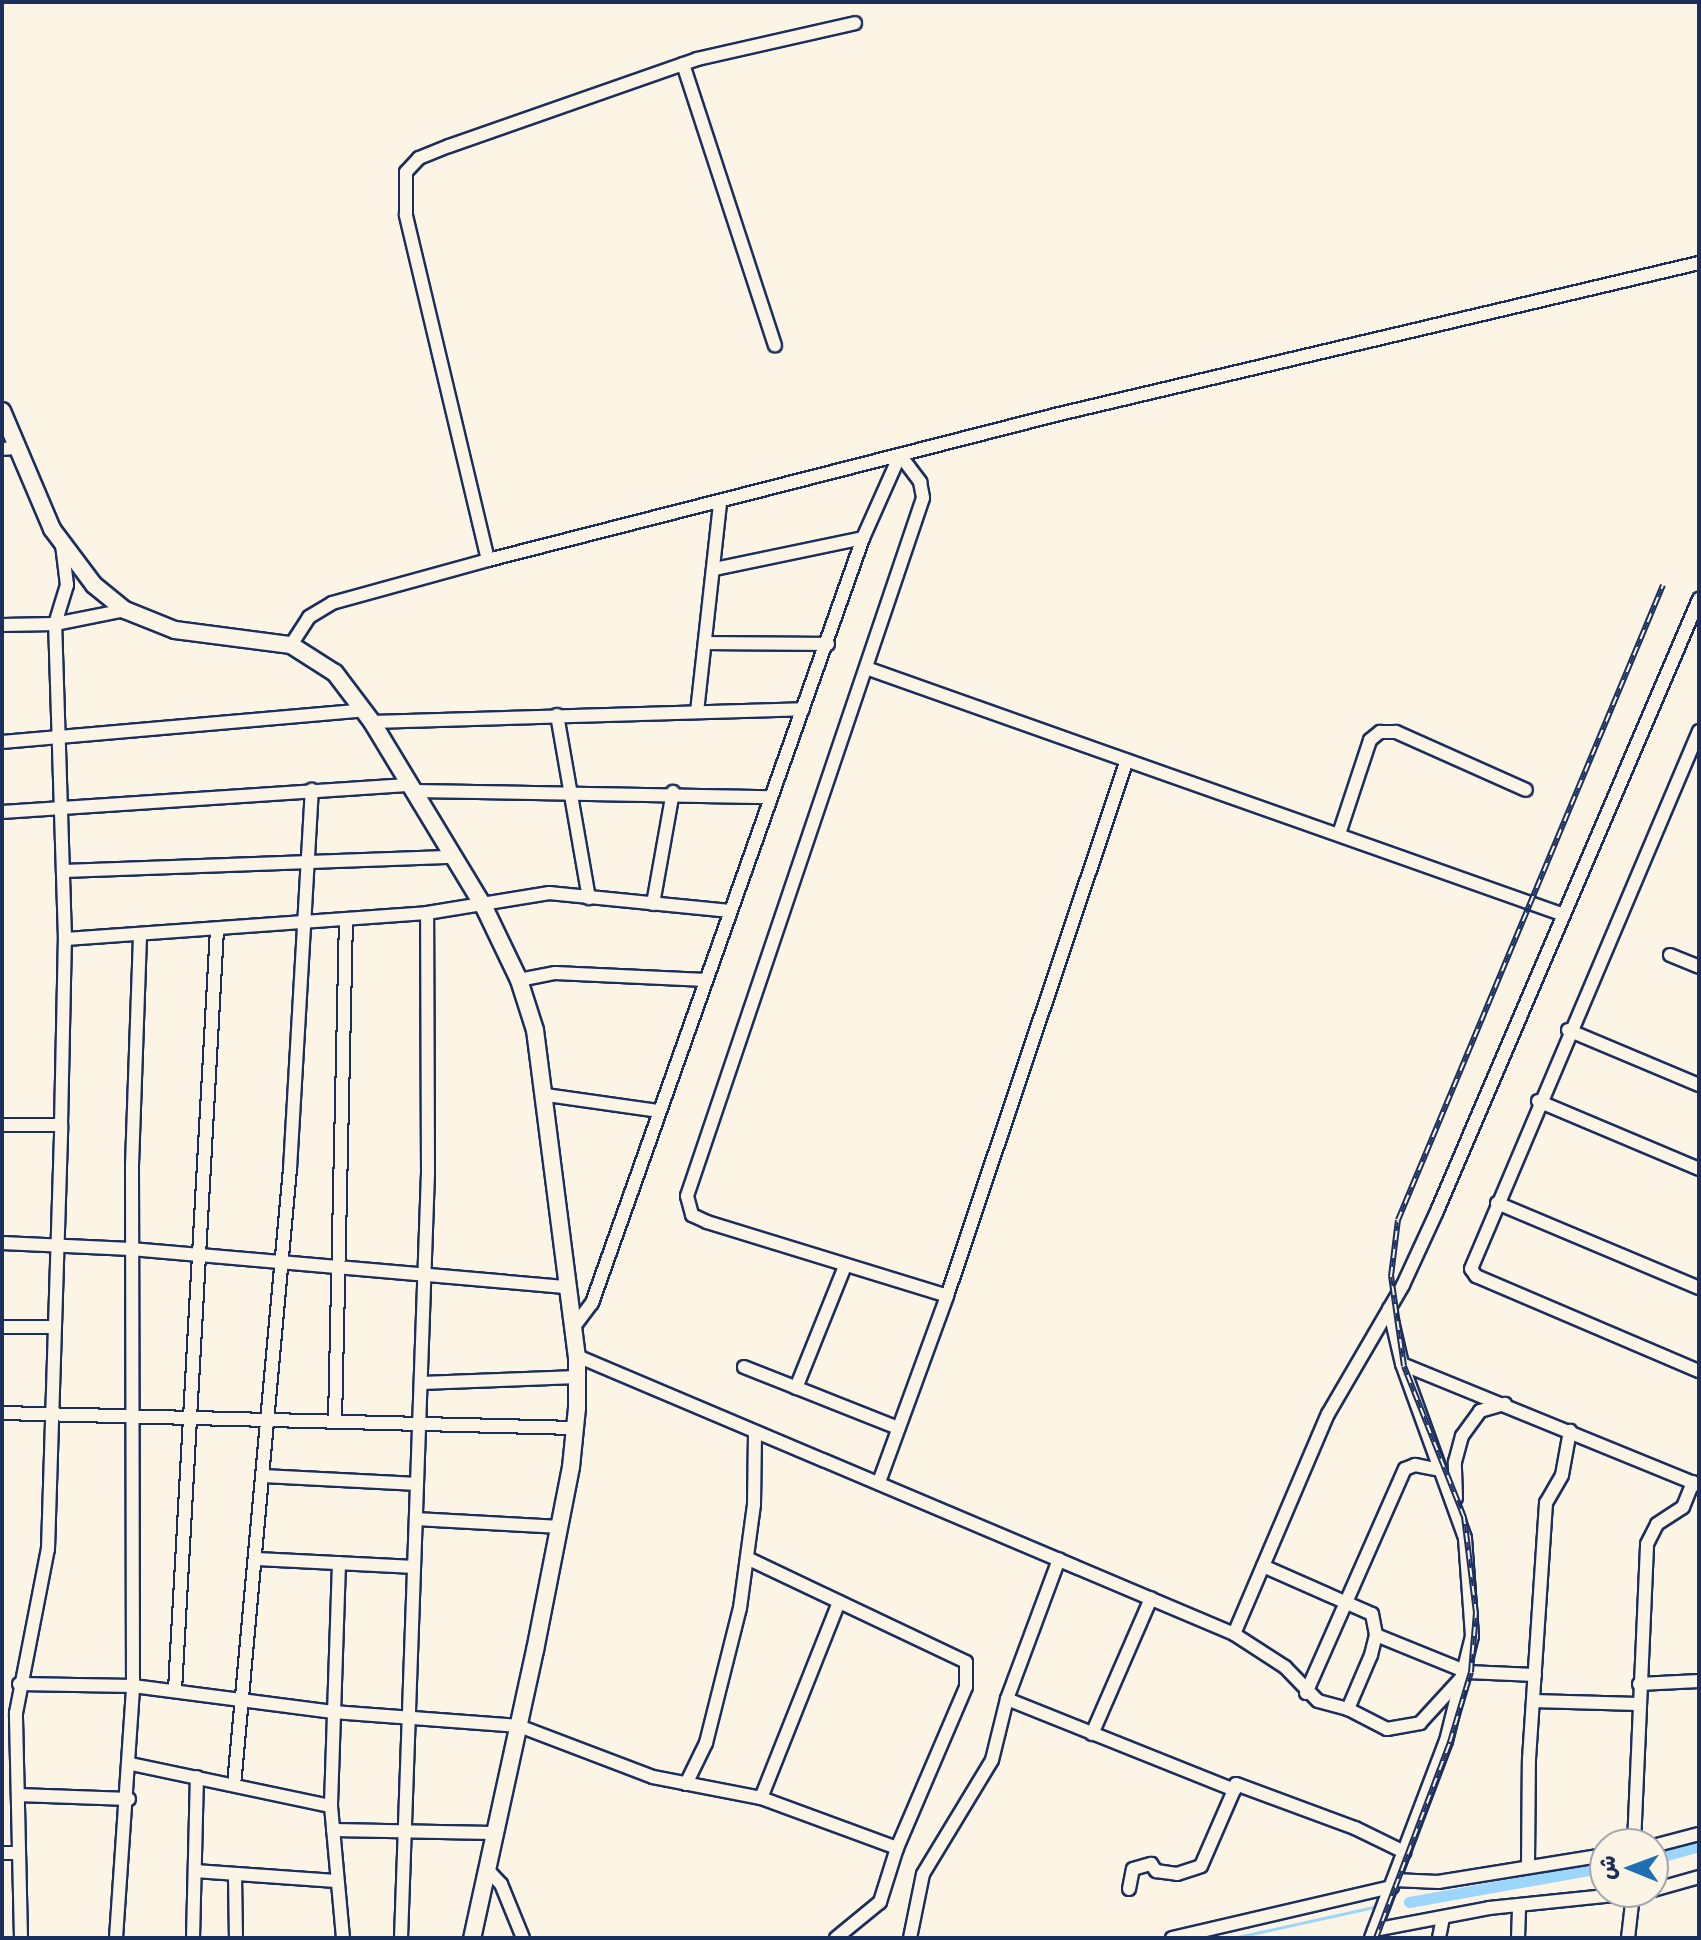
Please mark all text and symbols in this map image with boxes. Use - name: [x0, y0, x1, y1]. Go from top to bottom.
- north arrow: [1589, 1828, 1669, 1908]
- text: ش: [1592, 1855, 1621, 1880]

